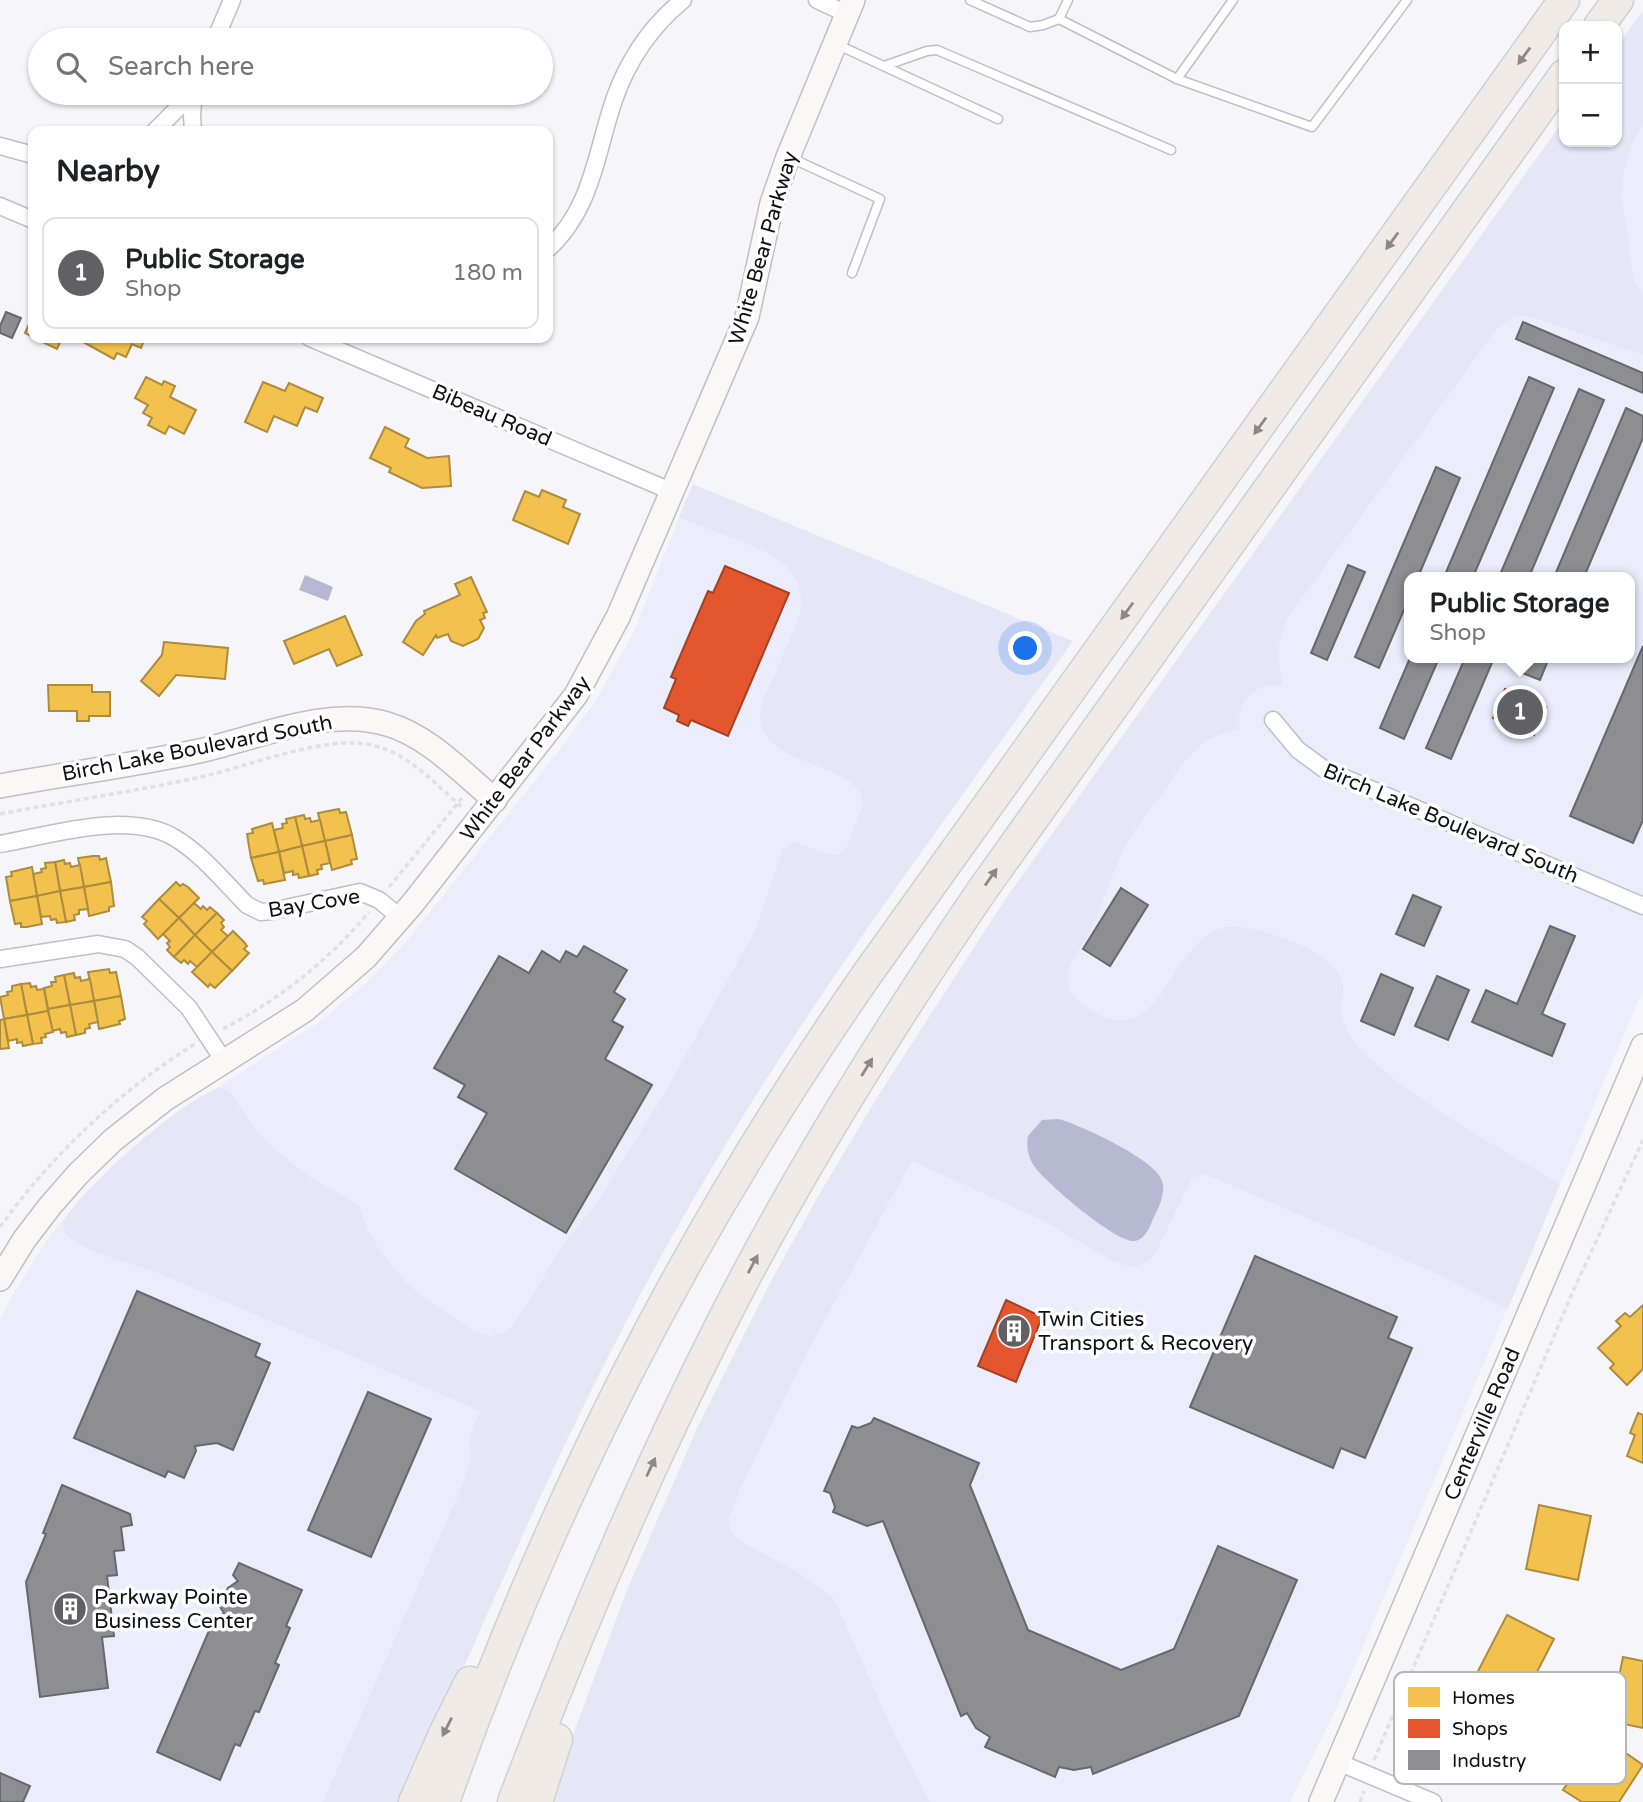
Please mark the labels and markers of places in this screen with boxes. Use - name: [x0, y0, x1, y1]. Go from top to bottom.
- pin: 1: [1497, 686, 1543, 738]
- place label: Twin Cities Transport & Recovery: [1038, 1307, 1253, 1356]
- building icon: Twin Cities Transport & Recovery: [995, 1312, 1033, 1350]
- place label: Parkway Pointe Business Center: [94, 1585, 253, 1634]
- building icon: Parkway Pointe Business Center: [51, 1590, 89, 1628]

